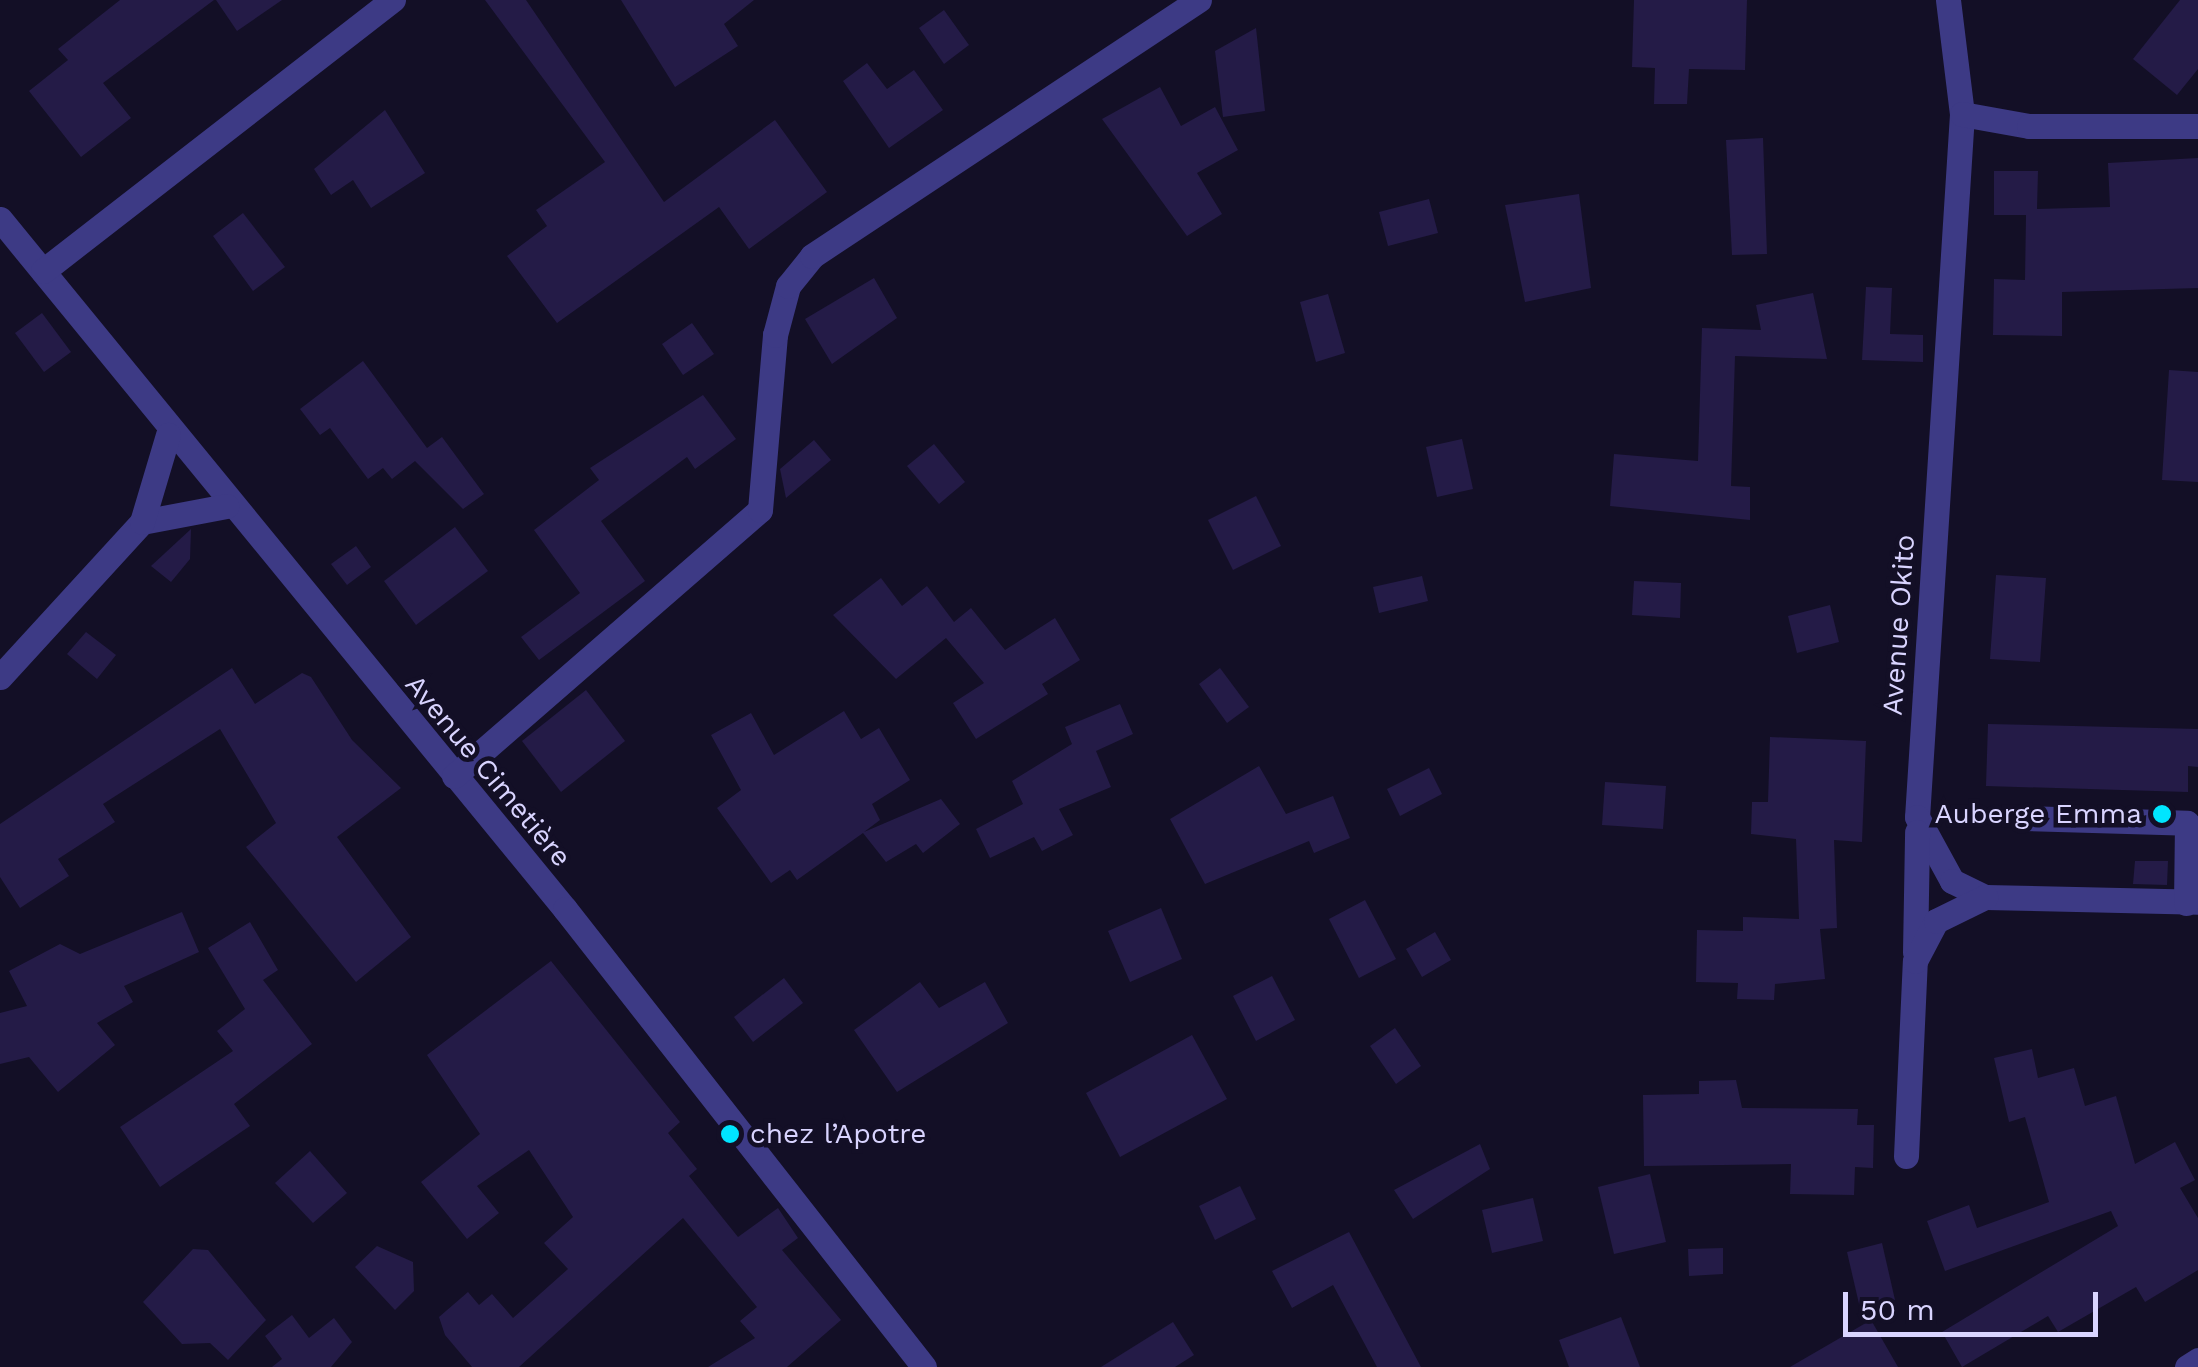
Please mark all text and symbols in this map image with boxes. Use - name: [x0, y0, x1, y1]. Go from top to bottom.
- street label: Avenue Okito: [1876, 533, 1922, 717]
- street label: Avenue Cimetière: [398, 668, 578, 874]
- place label: Auberge Emma: [1934, 797, 2142, 831]
- marker: Auberge Emma: [2151, 803, 2173, 825]
- place label: chez l’Apotre: [750, 1117, 926, 1151]
- marker: chez l’Apotre: [719, 1123, 741, 1145]
- scale bar: [1848, 1272, 2103, 1334]
- text: 50 m: [1860, 1292, 1935, 1327]

